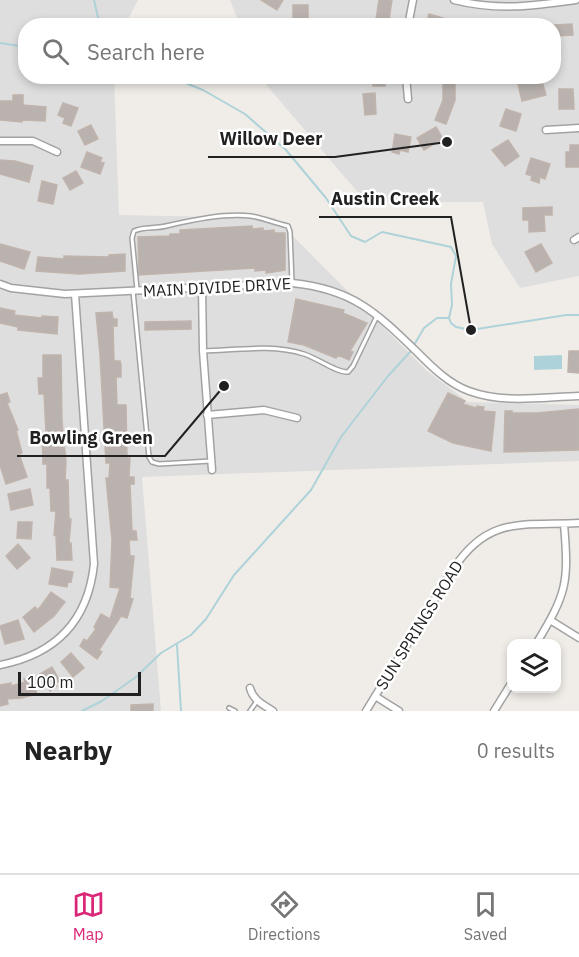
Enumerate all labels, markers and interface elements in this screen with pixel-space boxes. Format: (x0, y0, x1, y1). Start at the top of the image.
search box (18, 18, 561, 84)
icon: search (39, 35, 72, 68)
text: Search here (87, 37, 205, 66)
callout: Willow Deer (208, 121, 335, 157)
text: Willow Deer (220, 127, 322, 150)
callout: Austin Creek (319, 181, 451, 217)
text: Austin Creek (331, 187, 440, 210)
street label: MAIN DIVIDE DRIVE (142, 273, 292, 301)
callout: Bowling Green (17, 420, 165, 456)
text: Bowling Green (29, 426, 153, 449)
street label: SUN SPRINGS ROAD (371, 557, 467, 693)
map controls (507, 639, 561, 693)
button: layers (507, 639, 561, 693)
scale bar (18, 669, 141, 696)
text: 100 m (27, 672, 74, 692)
text: Nearby (24, 733, 112, 767)
text: 0 results (477, 737, 555, 764)
tab: Map (72, 888, 105, 944)
tab: Directions (248, 888, 321, 944)
tab: Saved (464, 888, 507, 944)

